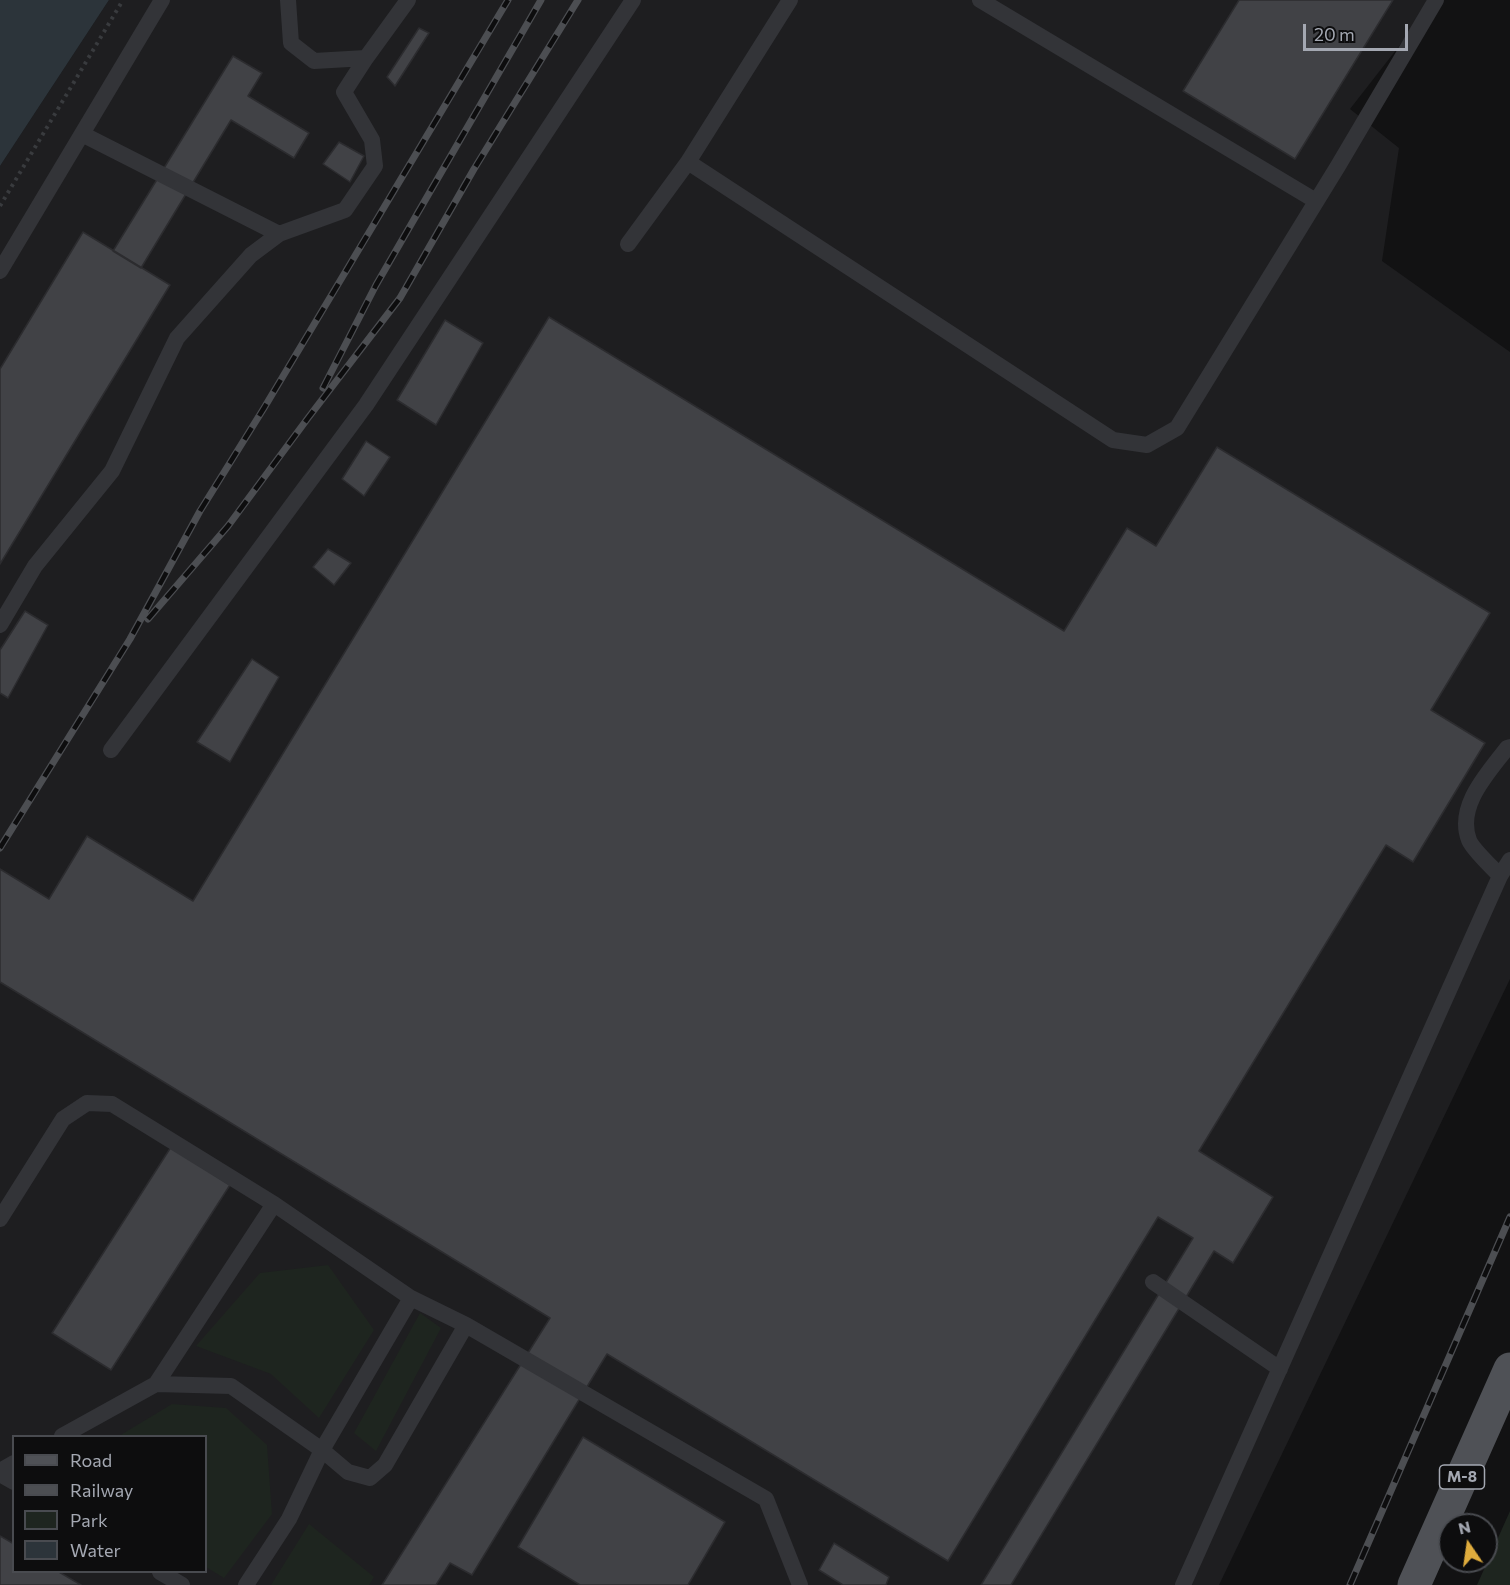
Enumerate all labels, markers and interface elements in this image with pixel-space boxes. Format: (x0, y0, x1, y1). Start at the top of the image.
scale bar (1306, 12, 1411, 50)
text: 20 m (1314, 23, 1355, 45)
legend (12, 1435, 207, 1573)
text: Road (70, 1449, 112, 1471)
road number: М-8 (1440, 1465, 1484, 1489)
text: Railway (70, 1479, 133, 1501)
text: Park (70, 1509, 108, 1531)
north arrow (1438, 1513, 1498, 1573)
text: N (1456, 1516, 1472, 1538)
text: Water (70, 1539, 121, 1561)

